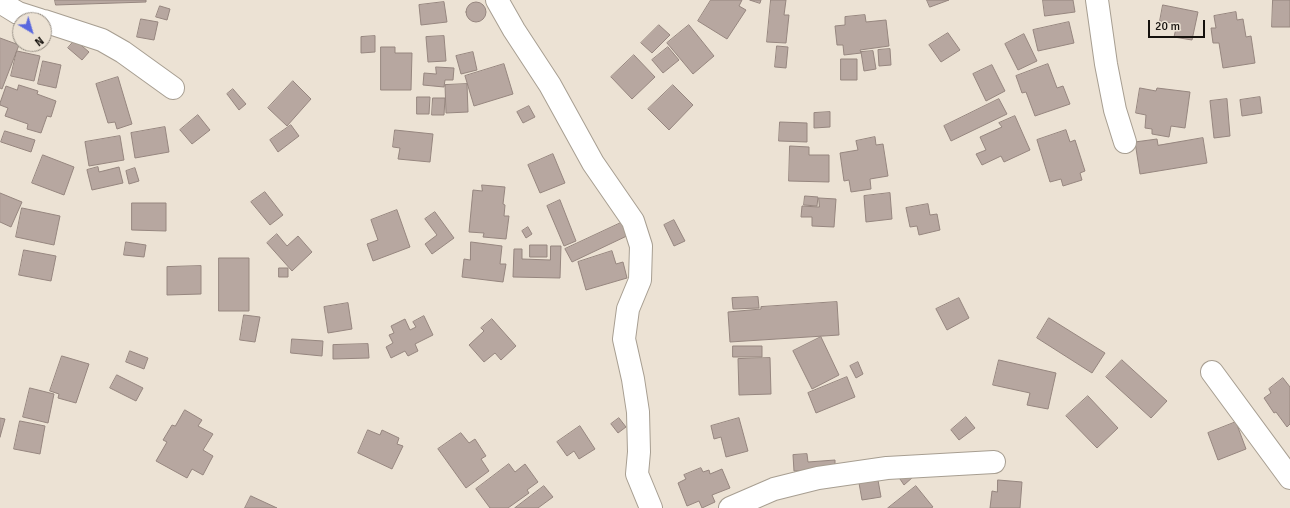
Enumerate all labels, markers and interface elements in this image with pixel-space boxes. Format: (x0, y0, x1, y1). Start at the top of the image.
north arrow (12, 12, 52, 52)
scale bar (1150, 12, 1207, 38)
text: 20 m (1155, 19, 1180, 34)
text: N (32, 34, 46, 49)

